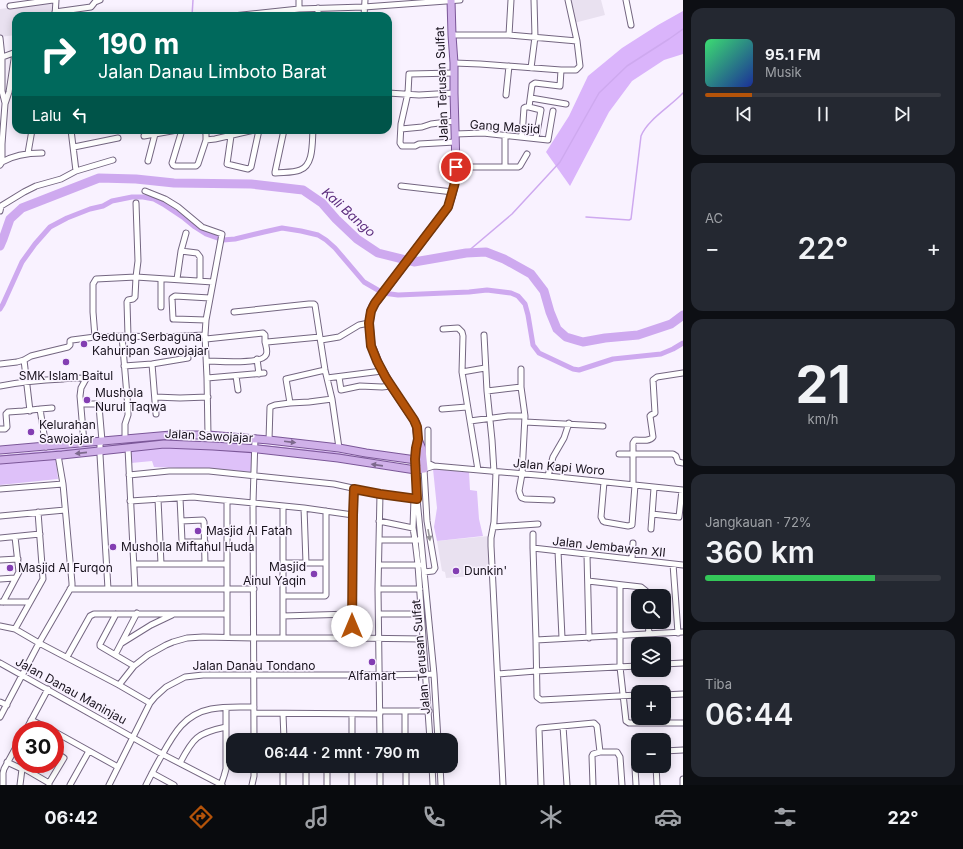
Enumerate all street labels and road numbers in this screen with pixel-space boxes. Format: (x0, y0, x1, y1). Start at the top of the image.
street label: Jalan Terusan Sulfat (432, 26, 451, 142)
street label: Gang Masjid (469, 117, 541, 136)
street label: Jalan Sawojajar (164, 426, 254, 445)
street label: Jalan Kapi Woro (513, 455, 606, 478)
street label: Jalan Jembawan XII (552, 533, 666, 560)
street label: Jalan Terusan Sulfat (408, 599, 433, 715)
street label: Jalan Danau Maninjau (13, 654, 129, 727)
street label: Jalan Danau Tondano (193, 658, 315, 673)

